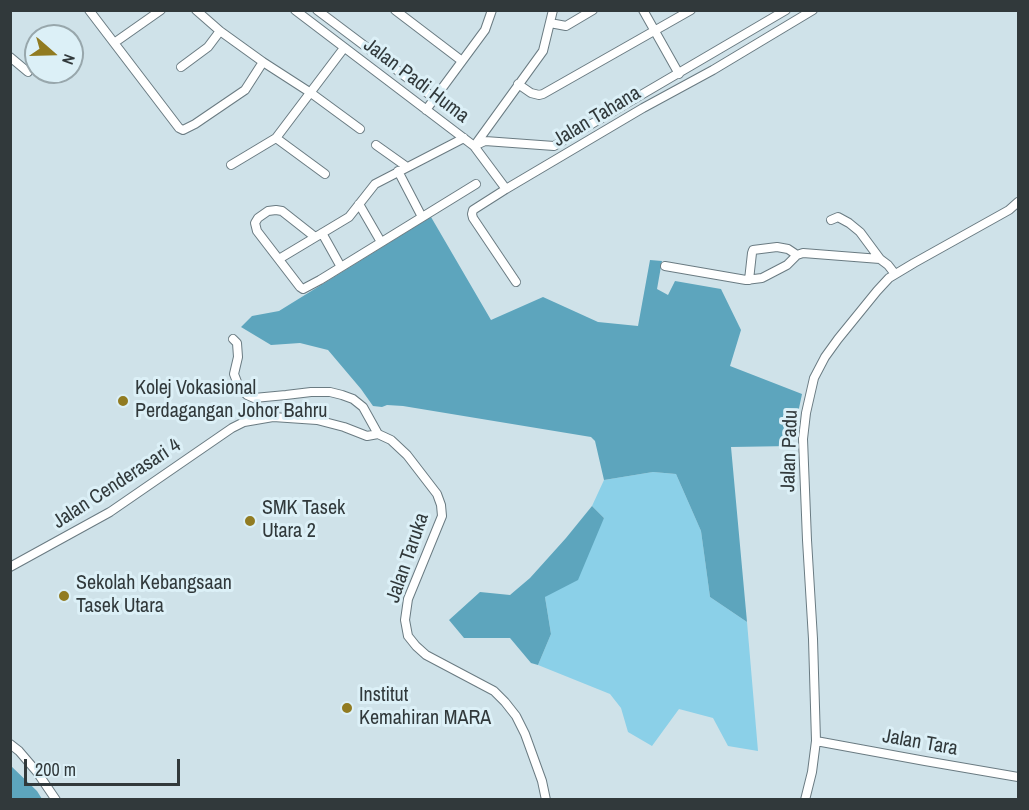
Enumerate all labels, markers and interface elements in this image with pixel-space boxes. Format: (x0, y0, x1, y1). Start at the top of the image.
north arrow (24, 24, 84, 84)
street label: Jalan Padi Huma (359, 34, 473, 128)
text: N (57, 51, 81, 68)
street label: Jalan Tahana (549, 82, 645, 152)
place label: Kolej Vokasional Perdagangan Johor Bahru (135, 377, 327, 424)
marker: Kolej Vokasional Perdagangan Johor Bahru (116, 394, 130, 408)
street label: Jalan Padu (777, 410, 803, 492)
street label: Jalan Cenderasari 4 (49, 434, 185, 534)
place label: SMK Tasek Utara 2 (262, 497, 345, 544)
street label: Jalan Taruka (381, 510, 435, 606)
marker: SMK Tasek Utara 2 (243, 514, 257, 528)
place label: Sekolah Kebangsaan Tasek Utara (76, 572, 232, 619)
marker: Sekolah Kebangsaan Tasek Utara (57, 589, 71, 603)
place label: Institut Kemahiran MARA (359, 684, 491, 731)
marker: Institut Kemahiran MARA (340, 701, 354, 715)
street label: Jalan Tara (881, 725, 959, 761)
scale bar (27, 747, 183, 785)
text: 200 m (35, 757, 76, 782)

